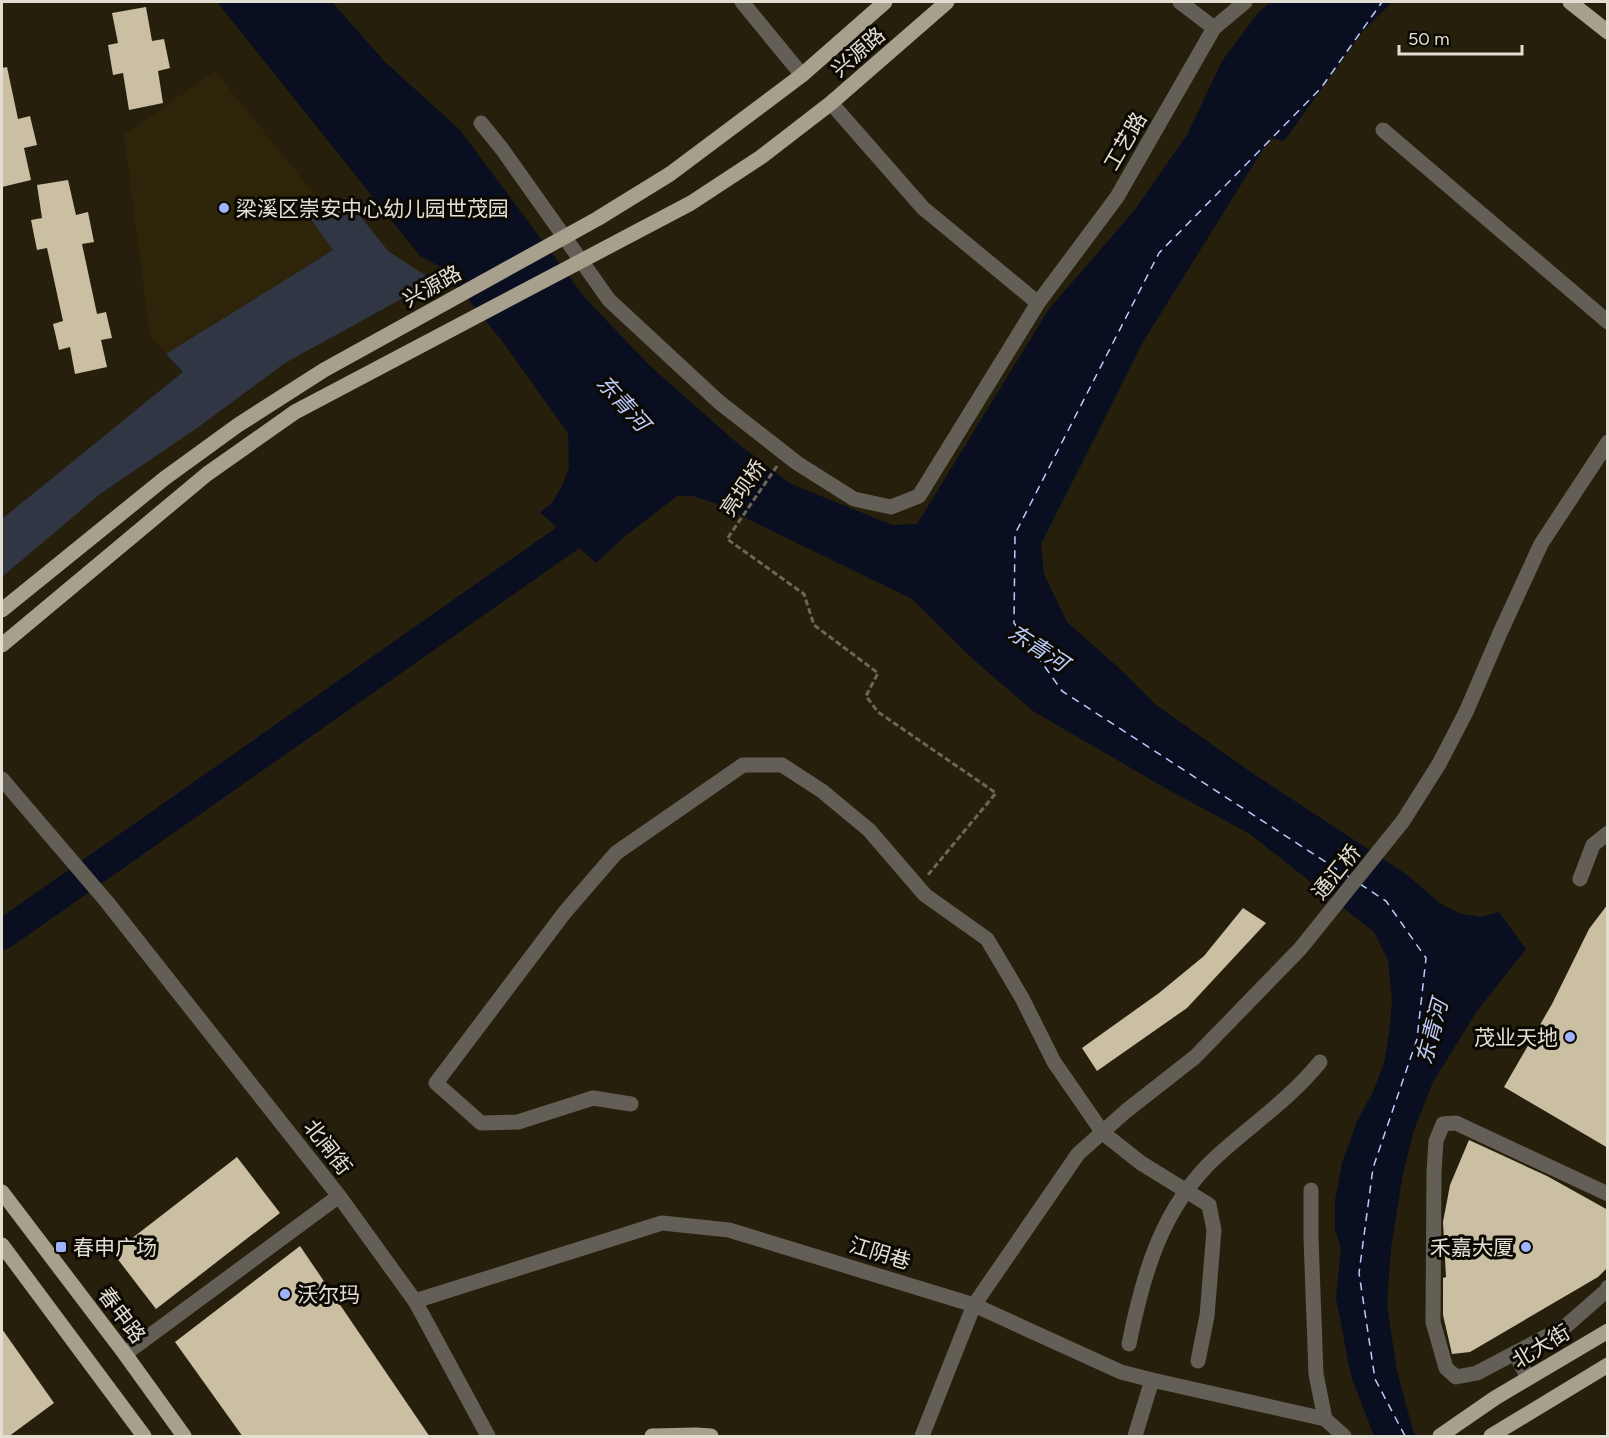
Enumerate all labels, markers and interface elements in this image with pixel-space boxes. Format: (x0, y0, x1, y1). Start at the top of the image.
scale bar (1399, 18, 1522, 56)
street label: 兴源路 (826, 22, 890, 82)
text: 50 m (1408, 28, 1450, 50)
street label: 工艺路 (1098, 107, 1152, 175)
place label: 梁溪区崇安中心幼儿园世茂园 (236, 196, 509, 221)
marker: 梁溪区崇安中心幼儿园世茂园 (217, 201, 231, 215)
street label: 兴源路 (398, 260, 466, 312)
water label: 东青河 (591, 369, 658, 440)
street label: 亮坝桥 (715, 455, 771, 521)
water label: 东青河 (1003, 619, 1076, 679)
street label: 通汇桥 (1306, 840, 1366, 904)
water label: 东青河 (1410, 993, 1455, 1067)
place label: 茂业天地 (1474, 1025, 1558, 1050)
marker: 茂业天地 (1563, 1030, 1577, 1044)
street label: 北闸街 (299, 1114, 357, 1180)
street label: 江阴巷 (846, 1232, 914, 1274)
place label: 春申广场 (73, 1235, 157, 1260)
place label: 禾嘉大厦 (1430, 1235, 1514, 1260)
marker: 春申广场 (54, 1240, 68, 1254)
marker: 禾嘉大厦 (1519, 1240, 1533, 1254)
street label: 春申路 (93, 1282, 151, 1348)
place label: 沃尔玛 (297, 1282, 360, 1307)
marker: 沃尔玛 (278, 1287, 292, 1301)
street label: 北大街 (1508, 1319, 1574, 1373)

